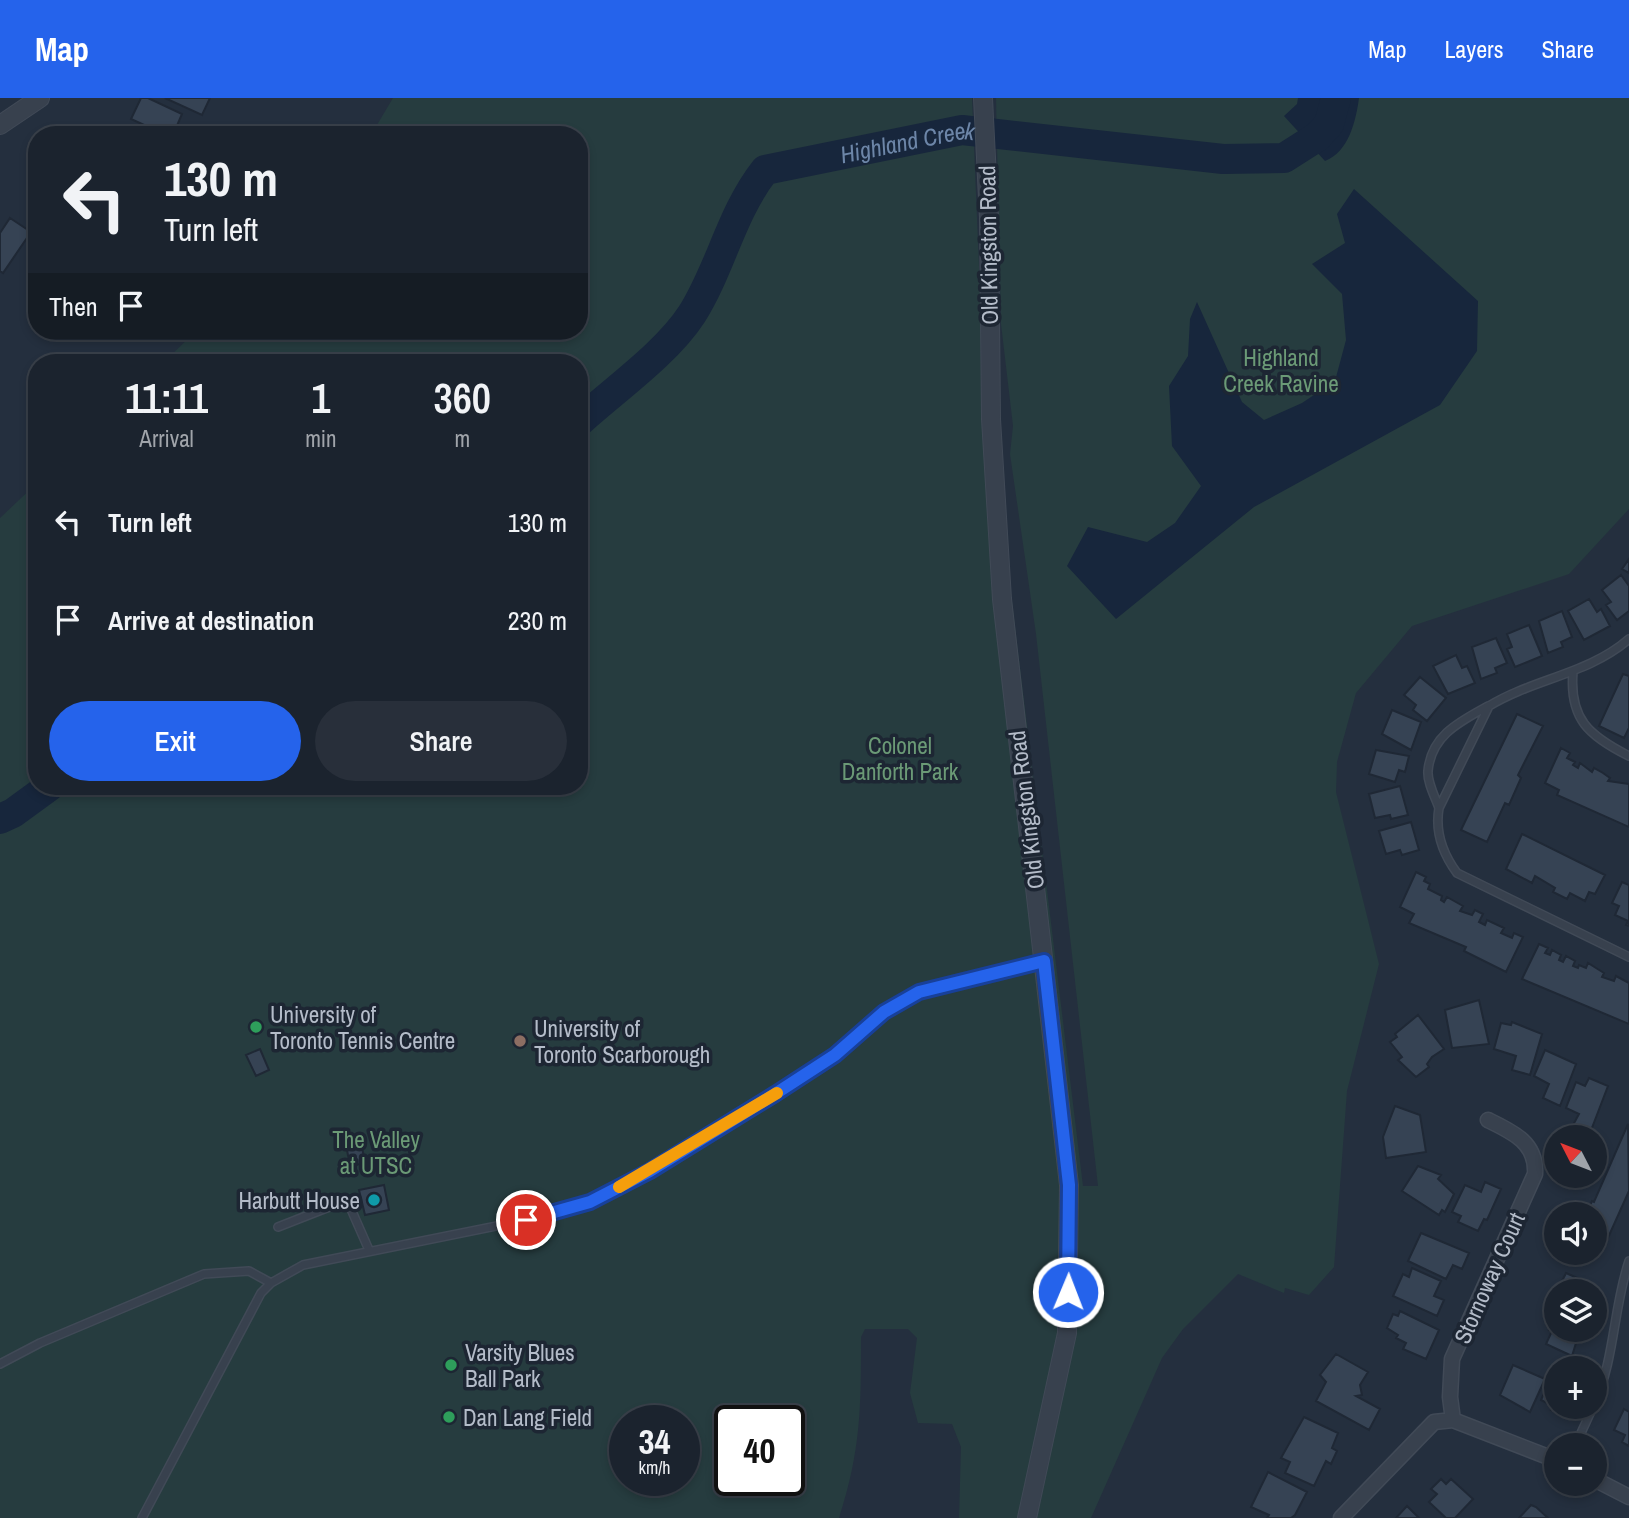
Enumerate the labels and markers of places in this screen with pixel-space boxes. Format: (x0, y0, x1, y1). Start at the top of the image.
place label: University of Toronto Tennis Centre (270, 999, 455, 1056)
place label: University of Toronto Scarborough (534, 1013, 710, 1070)
marker: University of Toronto Tennis Centre (248, 1019, 264, 1035)
marker: University of Toronto Scarborough (512, 1033, 528, 1049)
place label: Harbutt House (238, 1185, 360, 1216)
pin (496, 1190, 556, 1250)
marker: Harbutt House (366, 1192, 382, 1208)
place label: Varsity Blues Ball Park (465, 1337, 575, 1394)
marker: Varsity Blues Ball Park (443, 1357, 459, 1373)
place label: Dan Lang Field (463, 1402, 592, 1433)
marker: Dan Lang Field (441, 1409, 457, 1425)

